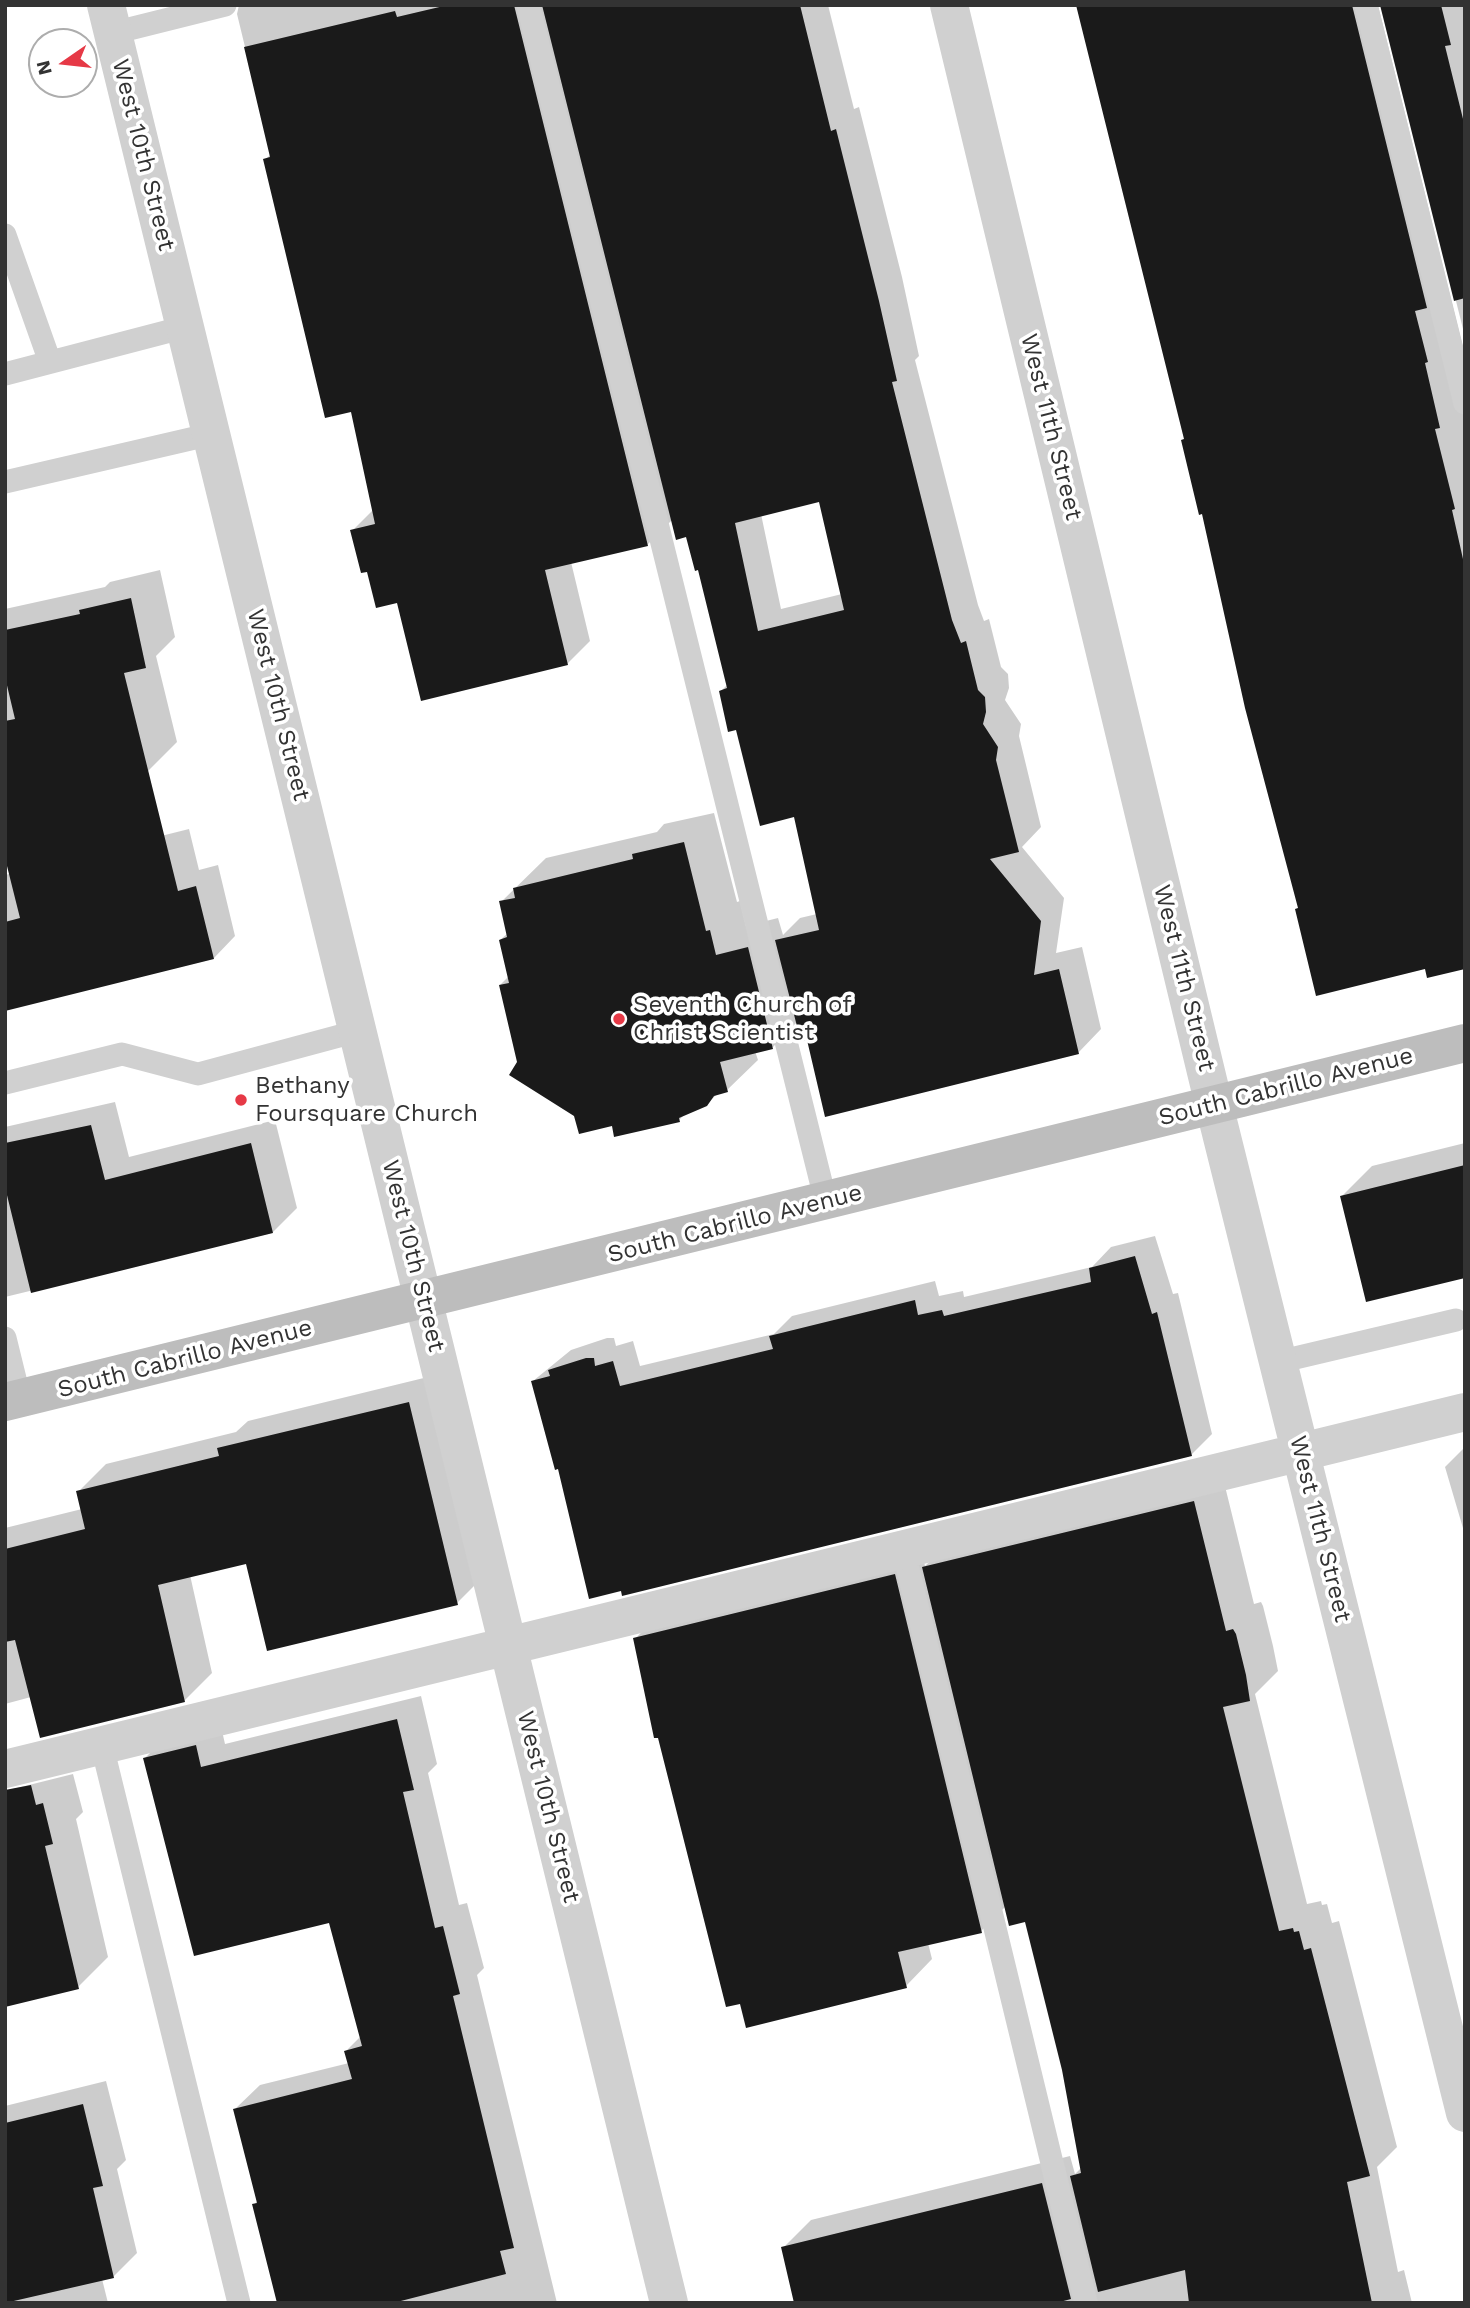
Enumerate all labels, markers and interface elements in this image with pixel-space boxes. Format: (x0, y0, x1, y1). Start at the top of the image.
north arrow (28, 28, 98, 98)
street label: West 10th Street (105, 56, 181, 254)
text: N (31, 58, 57, 77)
street label: West 11th Street (1014, 331, 1088, 523)
street label: West 10th Street (240, 606, 316, 804)
street label: West 11th Street (1147, 882, 1221, 1074)
place label: Seventh Church of Christ Scientist (633, 991, 852, 1047)
marker: Seventh Church of Christ Scientist (611, 1011, 627, 1027)
street label: South Cabrillo Avenue (1156, 1041, 1416, 1133)
place label: Bethany Foursquare Church (255, 1072, 478, 1128)
marker: Bethany Foursquare Church (233, 1092, 249, 1108)
street label: West 10th Street (375, 1157, 451, 1355)
street label: South Cabrillo Avenue (605, 1178, 865, 1270)
street label: South Cabrillo Avenue (55, 1313, 315, 1405)
street label: West 11th Street (1283, 1433, 1357, 1625)
street label: West 10th Street (510, 1708, 586, 1906)

